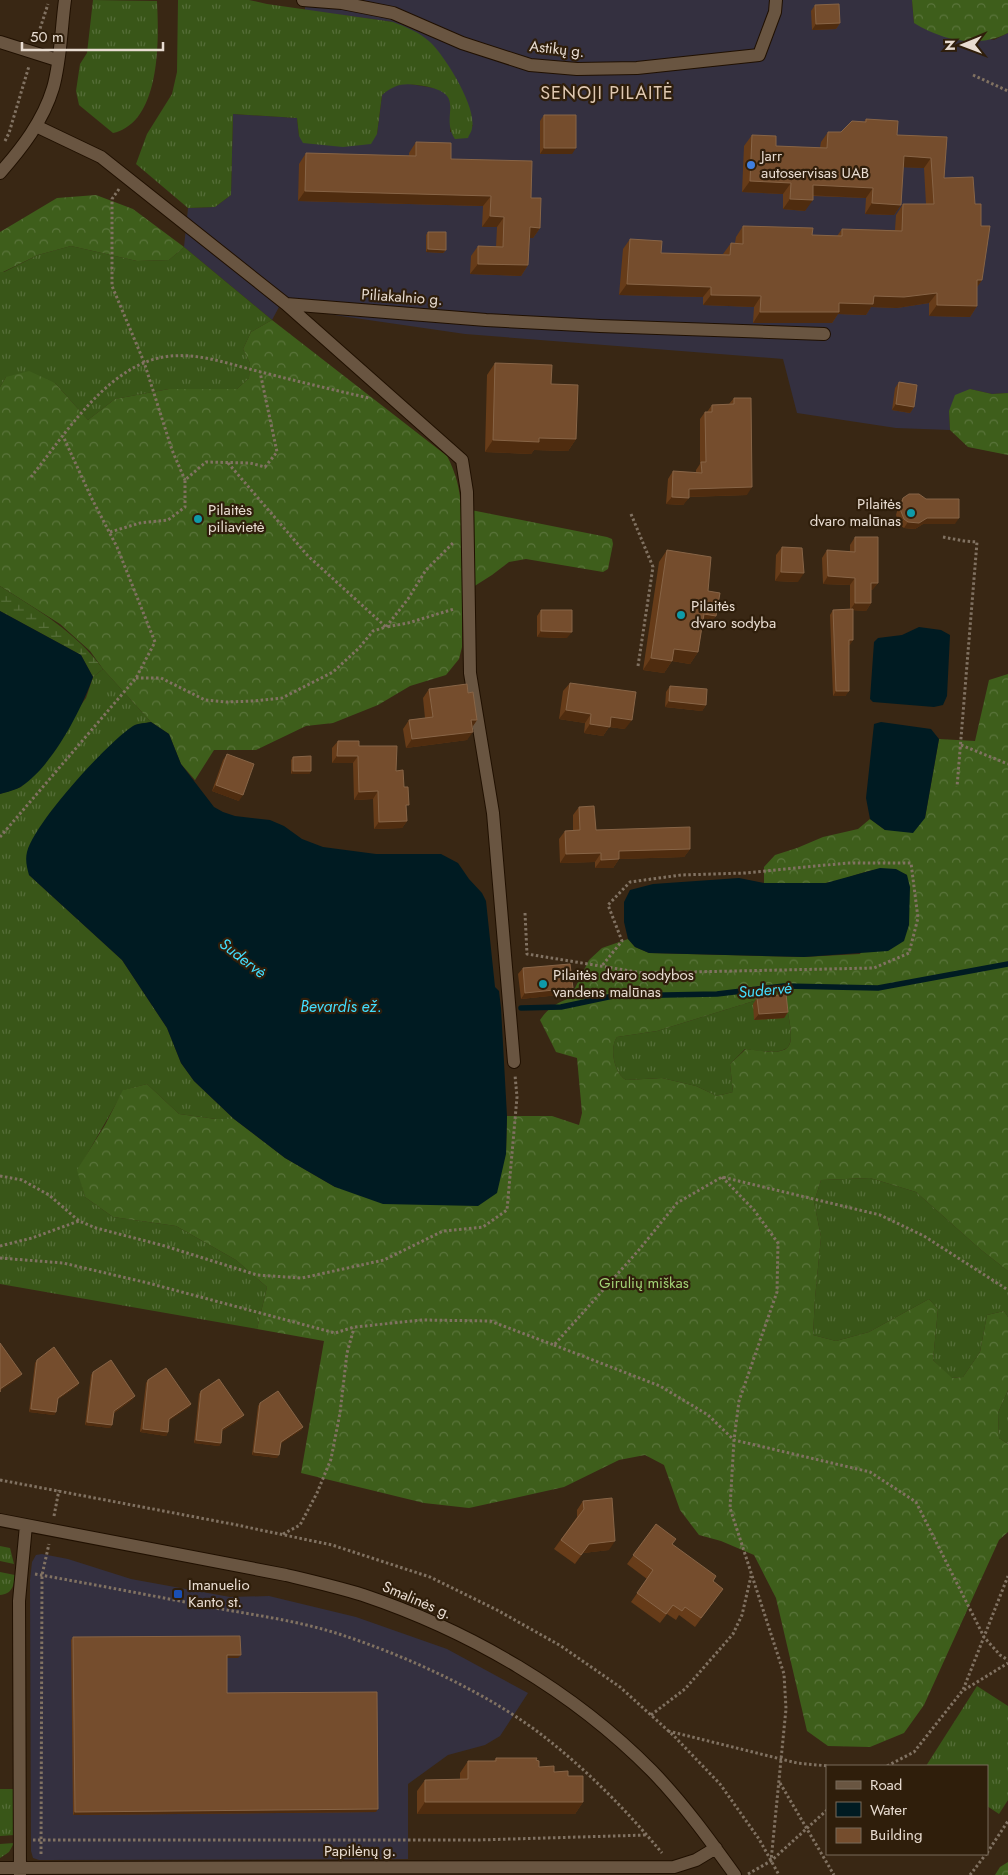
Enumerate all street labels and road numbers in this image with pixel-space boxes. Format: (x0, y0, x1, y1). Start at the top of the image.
street label: Astikų g. (528, 35, 586, 63)
street label: Piliakalnio g. (361, 283, 443, 311)
street label: Smalinės g. (379, 1575, 455, 1625)
street label: Papilėnų g. (324, 1840, 396, 1862)

